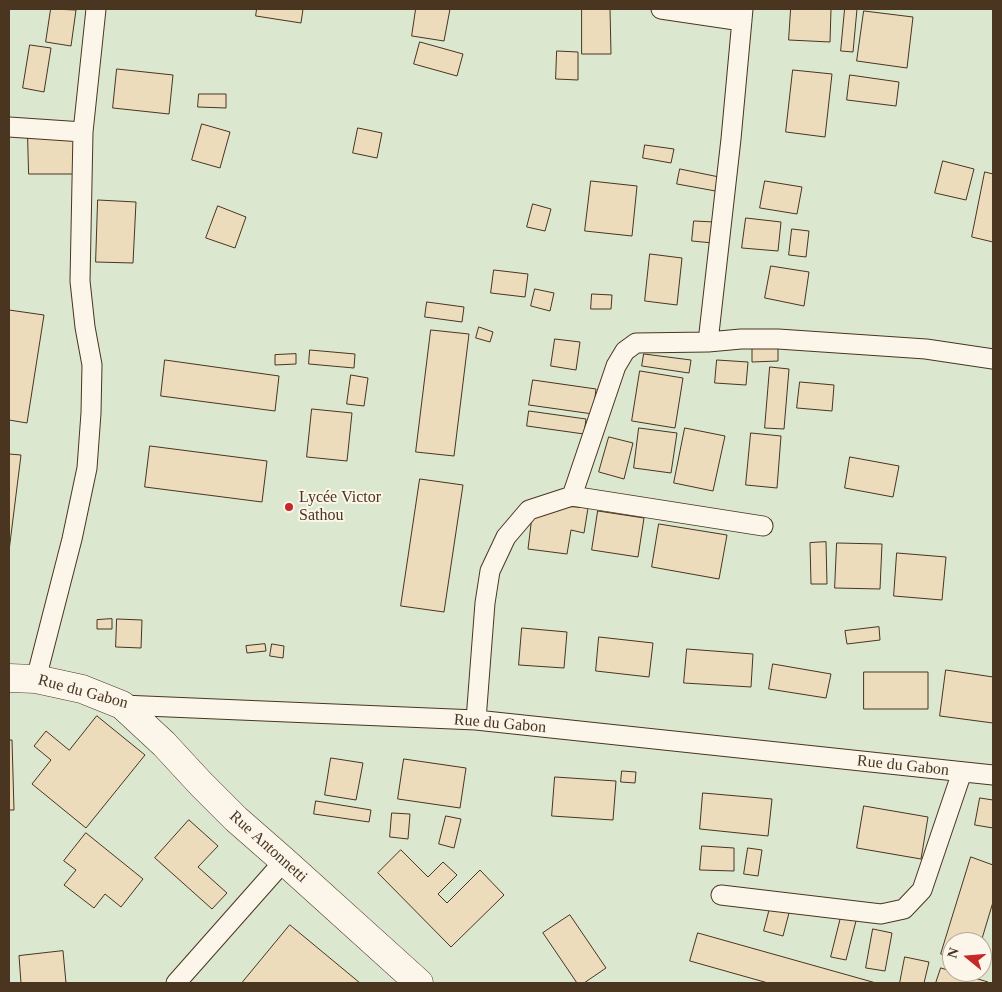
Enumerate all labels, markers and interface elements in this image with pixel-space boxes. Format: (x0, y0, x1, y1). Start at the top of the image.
place label: Lycée Victor Sathou (299, 488, 381, 526)
marker: Lycée Victor Sathou (283, 501, 295, 513)
street label: Rue du Gabon (36, 671, 130, 713)
street label: Rue du Gabon (453, 710, 547, 738)
street label: Rue du Gabon (856, 752, 950, 780)
street label: Rue Antonnetti (225, 807, 311, 887)
north arrow (942, 932, 992, 982)
text: N (944, 946, 962, 960)

